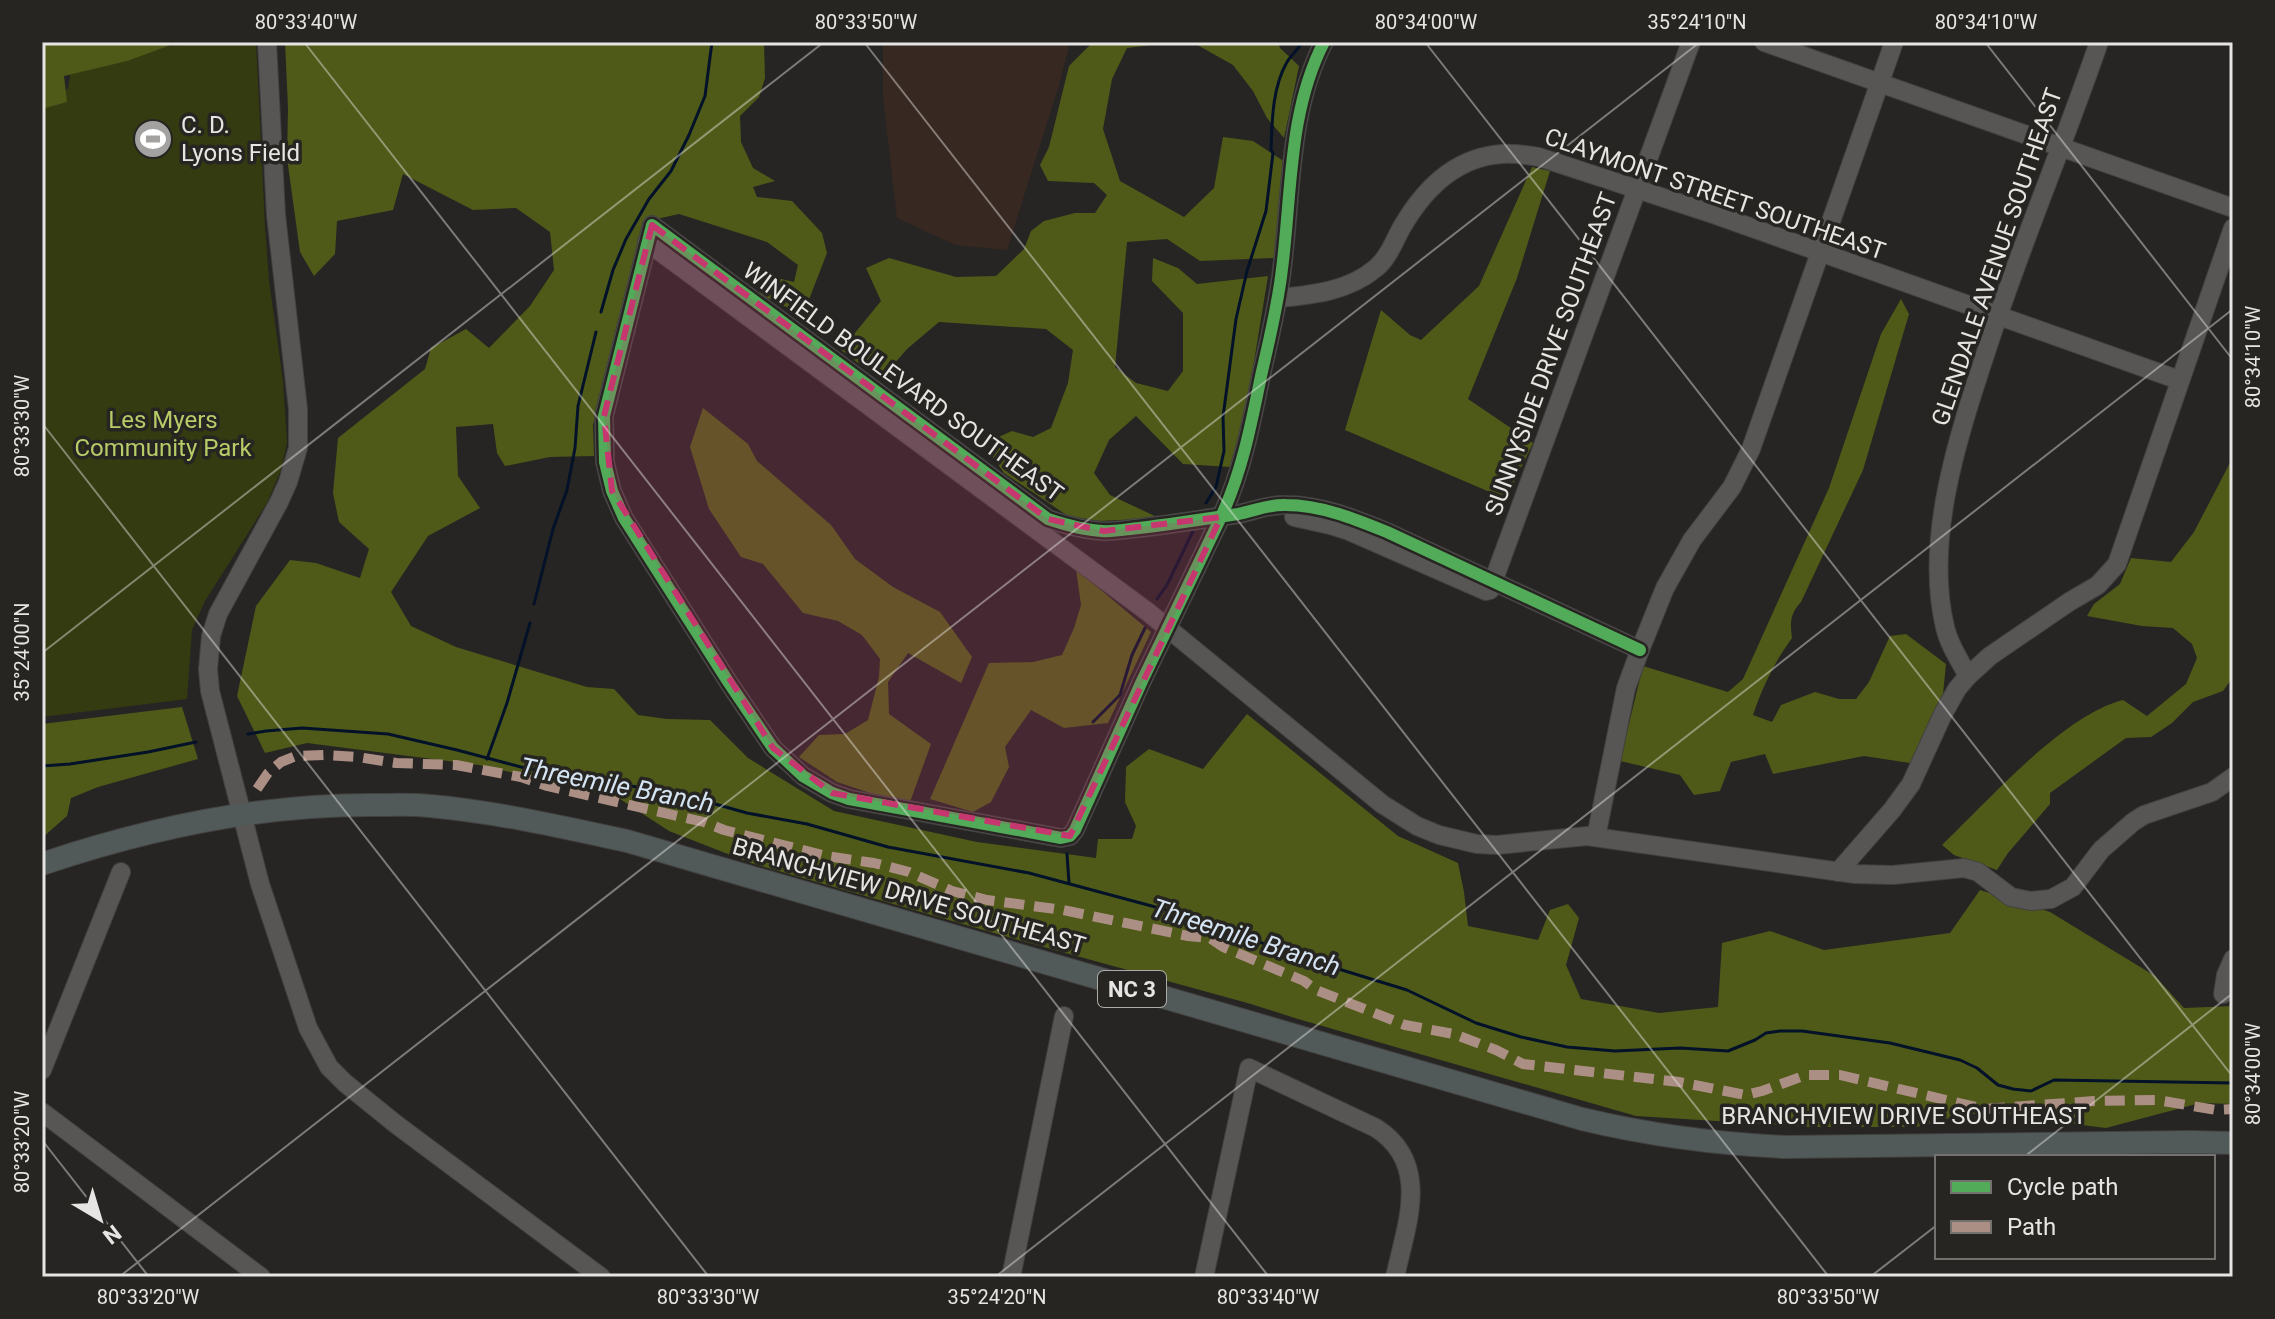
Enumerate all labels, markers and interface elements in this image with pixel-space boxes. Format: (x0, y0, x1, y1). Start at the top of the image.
text: 80°33'40"W (255, 10, 358, 34)
text: 80°33'50"W (815, 10, 918, 34)
text: 80°34'00"W (1375, 10, 1478, 34)
text: 35°24'10"N (1647, 10, 1747, 34)
text: 80°34'10"W (1935, 10, 2038, 34)
street label: GLENDALE AVENUE SOUTHEAST (1926, 85, 2068, 429)
place label: C. D. Lyons Field (181, 111, 300, 167)
sports icon: C. D. Lyons Field (132, 118, 174, 160)
street label: CLAYMONT STREET SOUTHEAST (1541, 122, 1889, 266)
street label: SUNNYSIDE DRIVE SOUTHEAST (1479, 189, 1623, 519)
street label: WINFIELD BOULEVARD SOUTHEAST (738, 256, 1068, 508)
text: 80°34'10"W (2241, 305, 2265, 408)
text: 80°33'30"W (10, 374, 34, 477)
park label: Les Myers Community Park (74, 406, 252, 462)
text: 35°24'00"N (10, 602, 34, 702)
water label: Threemile Branch (518, 752, 716, 818)
street label: BRANCHVIEW DRIVE SOUTHEAST (729, 832, 1089, 960)
water label: Threemile Branch (1148, 892, 1344, 982)
road number: NC 3 (1098, 971, 1166, 1007)
text: 80°34'00"W (2241, 1022, 2265, 1125)
text: 80°33'20"W (10, 1090, 34, 1193)
street label: BRANCHVIEW DRIVE SOUTHEAST (1721, 1102, 2087, 1130)
legend (1935, 1155, 2215, 1259)
text: Cycle path (2007, 1173, 2119, 1201)
north arrow (60, 1179, 140, 1259)
text: Path (2007, 1213, 2056, 1241)
text: N (98, 1220, 126, 1249)
text: 80°33'20"W (97, 1285, 200, 1309)
text: 80°33'30"W (657, 1285, 760, 1309)
text: 35°24'20"N (947, 1285, 1047, 1309)
text: 80°33'40"W (1217, 1285, 1320, 1309)
text: 80°33'50"W (1777, 1285, 1880, 1309)

